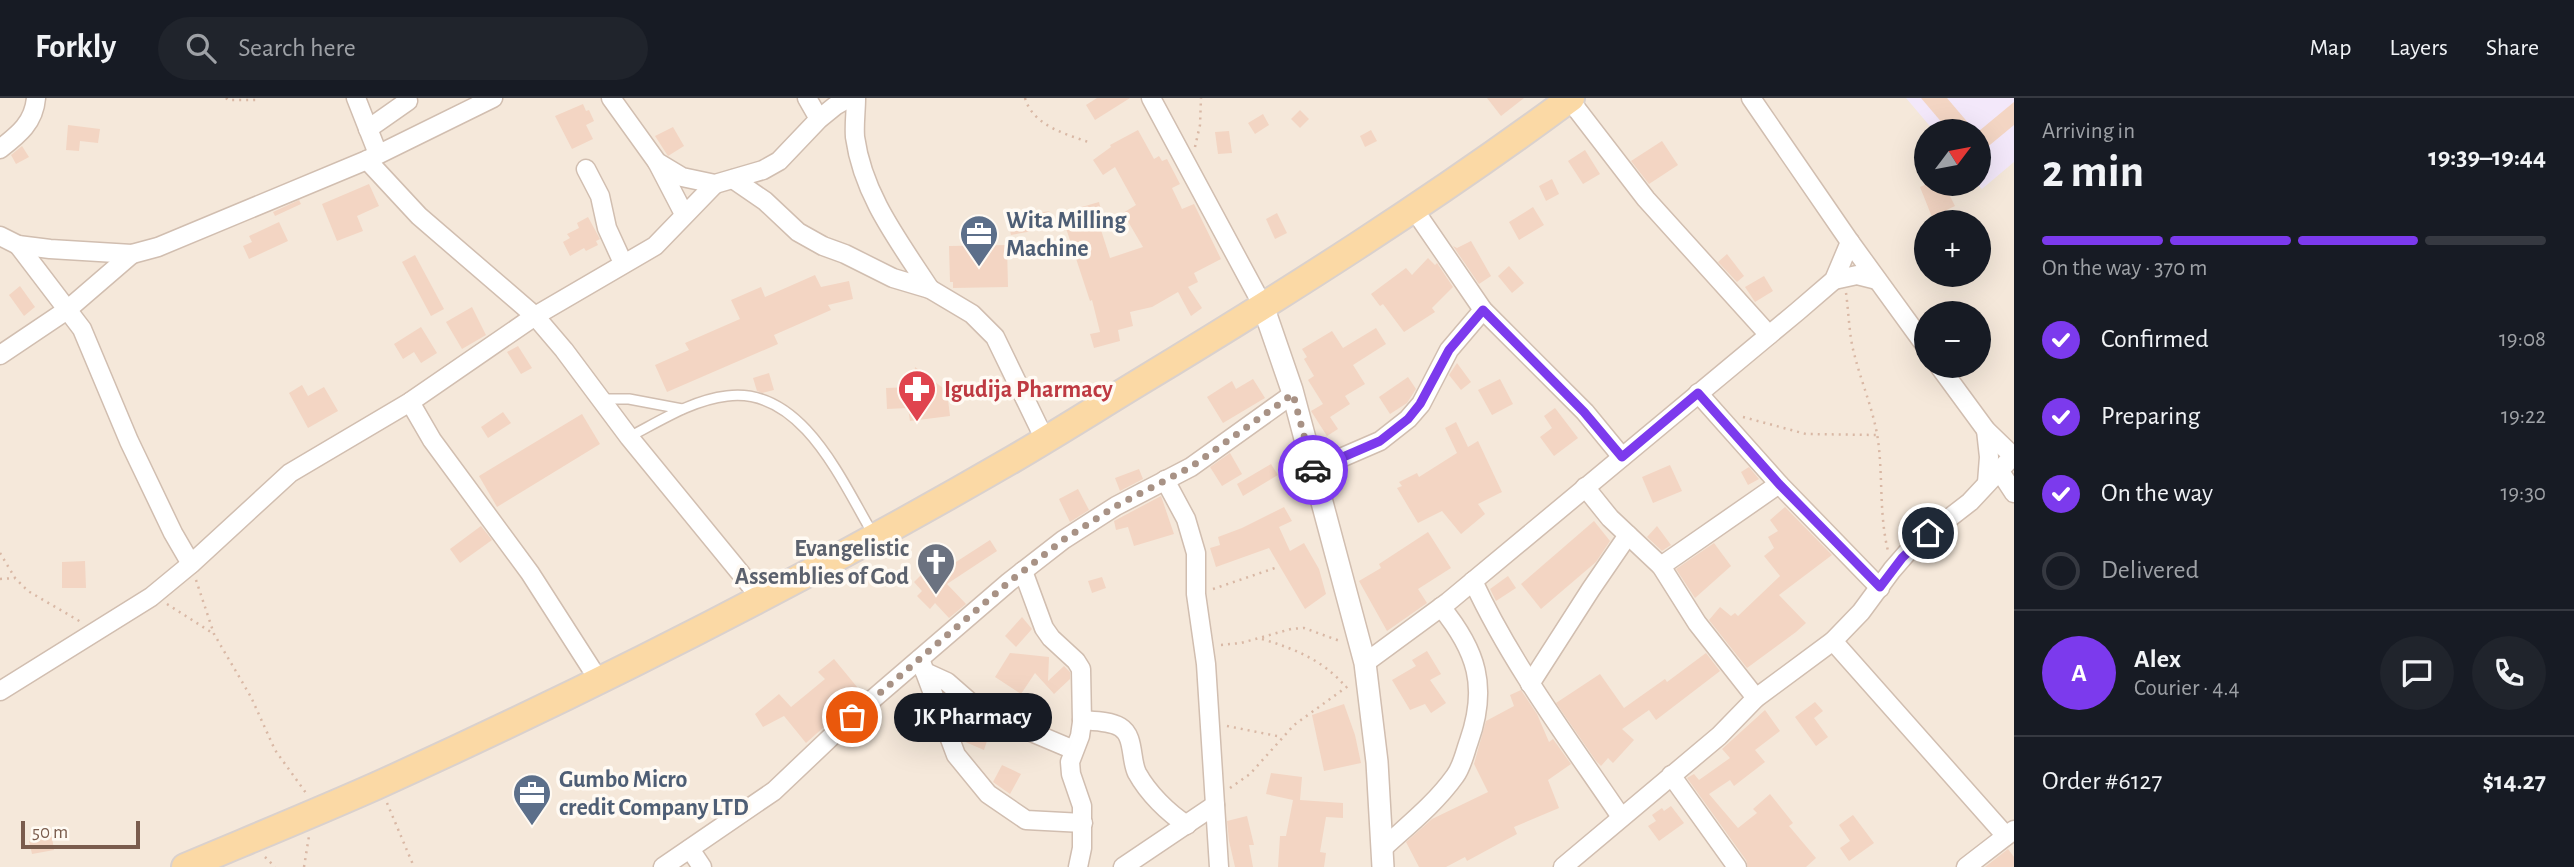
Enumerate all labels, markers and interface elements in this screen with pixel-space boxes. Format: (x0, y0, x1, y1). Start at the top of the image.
search box (158, 17, 648, 80)
icon: search (182, 29, 220, 67)
text: Forkly (35, 31, 116, 64)
text: Search here (238, 35, 356, 61)
text: Map (2309, 36, 2351, 60)
text: Layers (2389, 36, 2448, 60)
text: Share (2486, 36, 2539, 60)
north arrow (1914, 119, 1992, 196)
map controls (1914, 119, 1991, 378)
text: Arriving in (2042, 120, 2135, 143)
text: 19:39–19:44 (2428, 144, 2546, 170)
text: 2 min (2042, 149, 2144, 195)
place label: Wita Milling Machine (1006, 209, 1127, 261)
button: + (1914, 210, 1991, 287)
office icon: Wita Milling Machine (958, 213, 1000, 268)
text: On the way · 370 m (2042, 257, 2208, 280)
button: − (1914, 301, 1991, 378)
icon: check (2042, 321, 2080, 359)
text: Confirmed (2101, 326, 2209, 352)
text: 19:08 (2499, 328, 2546, 351)
pharmacy icon: Igudija Pharmacy (896, 368, 938, 423)
place label: Igudija Pharmacy (944, 378, 1113, 402)
icon: check (2042, 398, 2080, 436)
text: Preparing (2101, 403, 2200, 429)
text: 19:22 (2501, 405, 2546, 428)
courier (1278, 435, 1348, 505)
icon: car (1294, 451, 1332, 489)
icon: check (2042, 475, 2080, 513)
text: On the way (2101, 480, 2213, 506)
text: 19:30 (2500, 482, 2546, 505)
pin (1898, 503, 1958, 563)
icon: home (1909, 514, 1947, 552)
place label: Evangelistic Assemblies of God (735, 537, 909, 589)
church icon: Evangelistic Assemblies of God (915, 541, 957, 596)
text: Delivered (2101, 557, 2199, 583)
button: chat (2380, 636, 2454, 710)
button: phone (2472, 636, 2546, 710)
text: Alex (2134, 646, 2181, 672)
text: A (2071, 660, 2087, 686)
text: Courier · 4.4 (2134, 677, 2240, 700)
pin (822, 687, 882, 747)
callout: JK Pharmacy (894, 692, 1052, 742)
icon: bag (833, 698, 871, 736)
text: JK Pharmacy (914, 706, 1032, 729)
place label: Gumbo Micro credit Company LTD (559, 768, 749, 820)
text: Order #6127 (2042, 768, 2162, 794)
text: $14.27 (2482, 768, 2546, 794)
office icon: Gumbo Micro credit Company LTD (511, 772, 553, 827)
scale bar (21, 818, 140, 850)
text: 50 m (32, 823, 68, 842)

